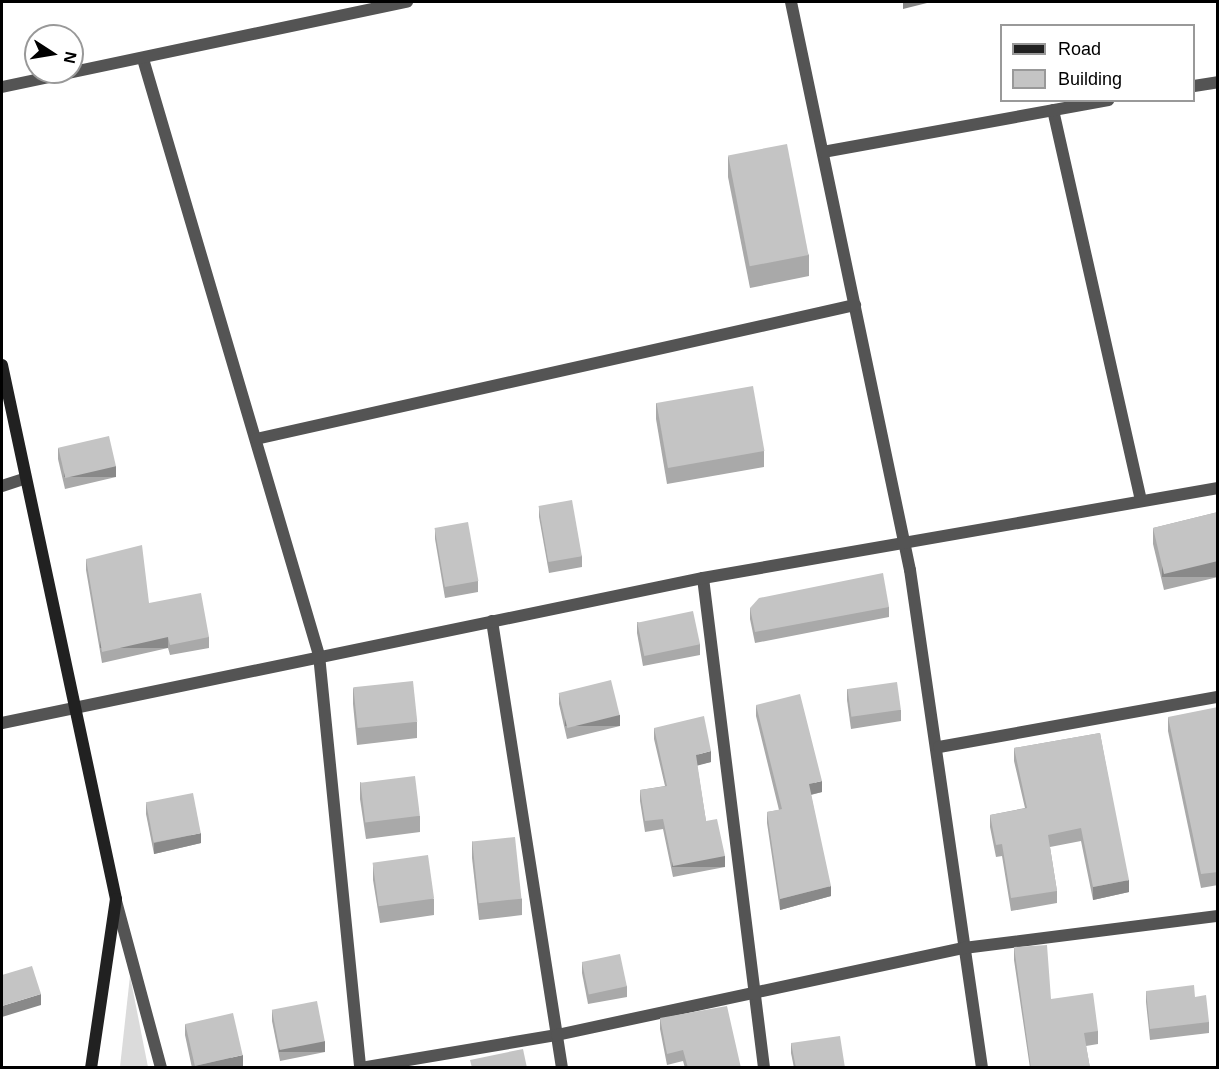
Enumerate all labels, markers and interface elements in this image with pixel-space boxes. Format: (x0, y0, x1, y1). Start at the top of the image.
north arrow (24, 24, 84, 84)
legend (1000, 24, 1195, 102)
text: Road (1058, 39, 1101, 59)
text: N (61, 50, 80, 65)
text: Building (1058, 69, 1122, 89)

